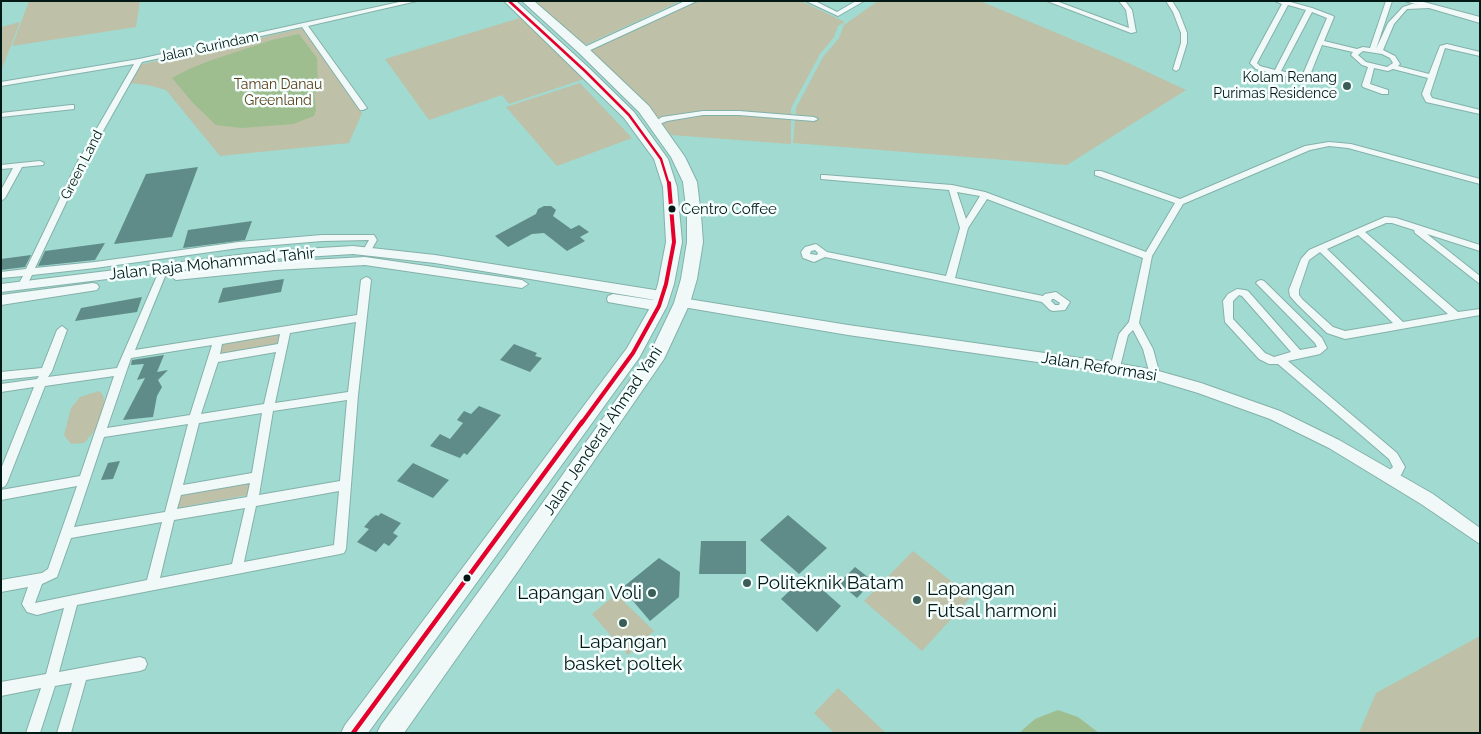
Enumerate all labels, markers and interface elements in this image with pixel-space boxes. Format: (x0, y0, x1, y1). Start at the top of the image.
street label: Jalan Gurindam (158, 28, 260, 66)
place label: Kolam Renang Purimas Residence (1213, 70, 1337, 102)
park label: Taman Danau Greenland (234, 77, 322, 110)
marker: Kolam Renang Purimas Residence (1341, 80, 1353, 92)
street label: Green Land (57, 128, 107, 202)
place label: Centro Coffee (681, 200, 777, 218)
marker: Centro Coffee (667, 204, 677, 214)
street label: Jalan Raja Mohammad Tahir (108, 244, 316, 284)
street label: Jalan Jenderal Ahmad Yani (539, 343, 667, 519)
street label: Jalan Reformasi (1040, 348, 1158, 386)
place label: Politeknik Batam (757, 572, 904, 594)
unlabelled marker (462, 573, 472, 583)
marker: Politeknik Batam (741, 577, 753, 589)
place label: Lapangan Futsal harmoni (927, 578, 1057, 622)
place label: Lapangan Voli (517, 582, 642, 604)
marker: Lapangan Voli (646, 587, 658, 599)
marker: Lapangan Futsal harmoni (911, 594, 923, 606)
marker: Lapangan basket poltek (617, 617, 629, 629)
place label: Lapangan basket poltek (564, 631, 682, 675)

